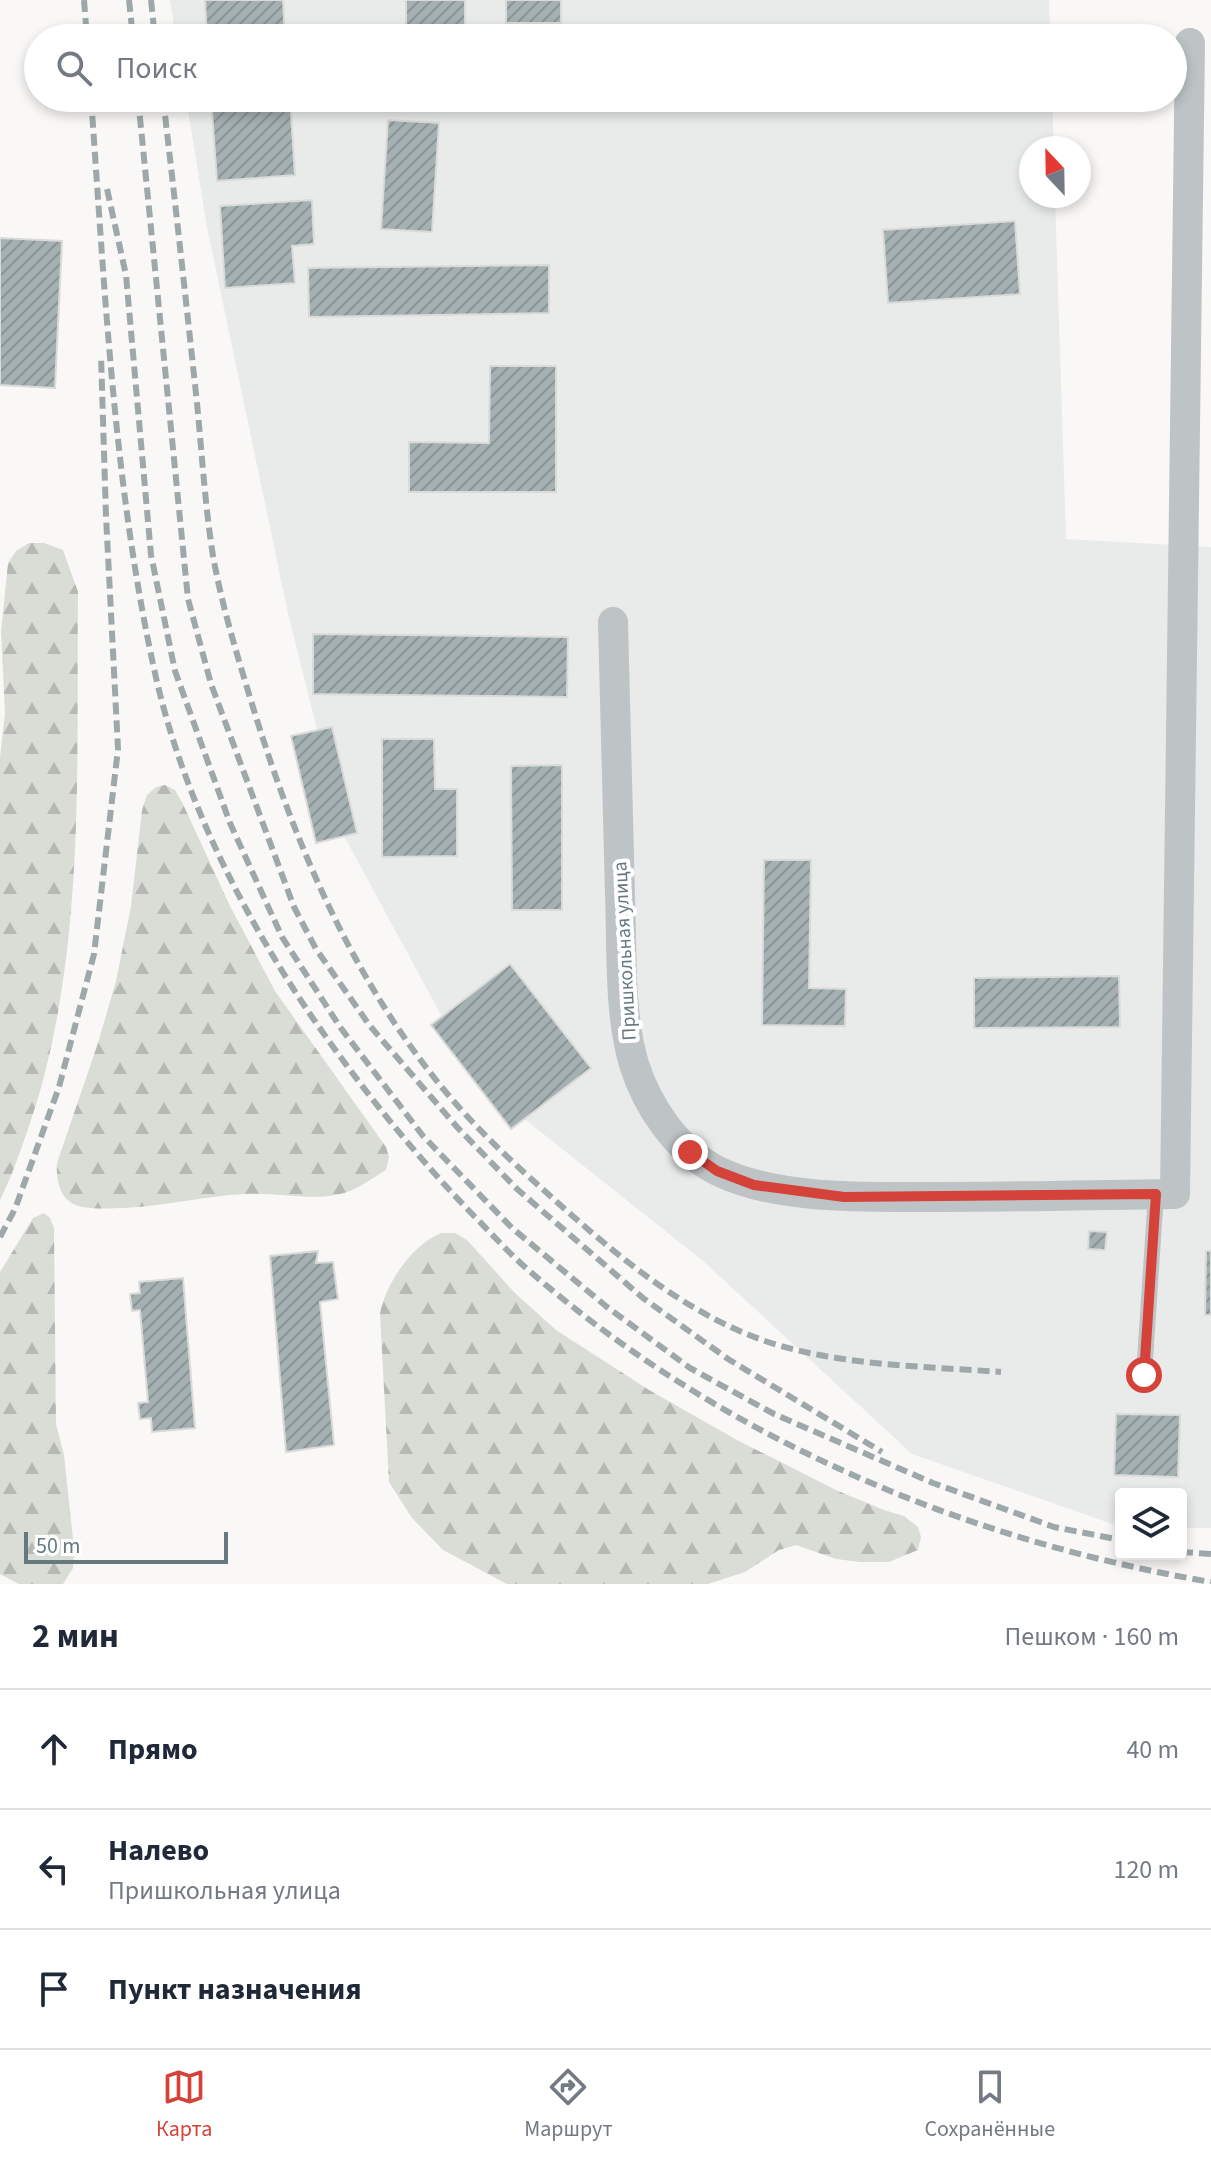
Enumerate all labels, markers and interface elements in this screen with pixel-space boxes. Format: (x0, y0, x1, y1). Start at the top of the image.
search box (24, 24, 1187, 112)
icon: search (52, 46, 96, 90)
text: Поиск (116, 47, 197, 90)
north arrow (1019, 136, 1091, 208)
street label: Пришкольная улица (606, 861, 644, 1041)
route end (672, 1134, 708, 1170)
route start (1126, 1357, 1162, 1393)
map controls (1115, 1488, 1187, 1560)
button: layers (1115, 1488, 1187, 1560)
scale bar (24, 1528, 228, 1564)
text: 50 m (36, 1530, 81, 1562)
text: 2 мин (32, 1612, 119, 1661)
text: Пешком · 160 m (1004, 1618, 1179, 1655)
icon: ahead (32, 1727, 76, 1771)
text: Прямо (108, 1728, 198, 1771)
text: 40 m (1126, 1731, 1179, 1768)
text: Налево (108, 1829, 209, 1872)
icon: left (32, 1847, 76, 1891)
text: 120 m (1113, 1851, 1179, 1888)
text: Пришкольная улица (108, 1872, 341, 1909)
icon: arrive (32, 1967, 76, 2011)
text: Пункт назначения (108, 1968, 362, 2011)
tab: Карта (156, 2065, 212, 2145)
tab: Маршрут (524, 2065, 613, 2145)
tab: Сохранённые (924, 2065, 1055, 2145)

